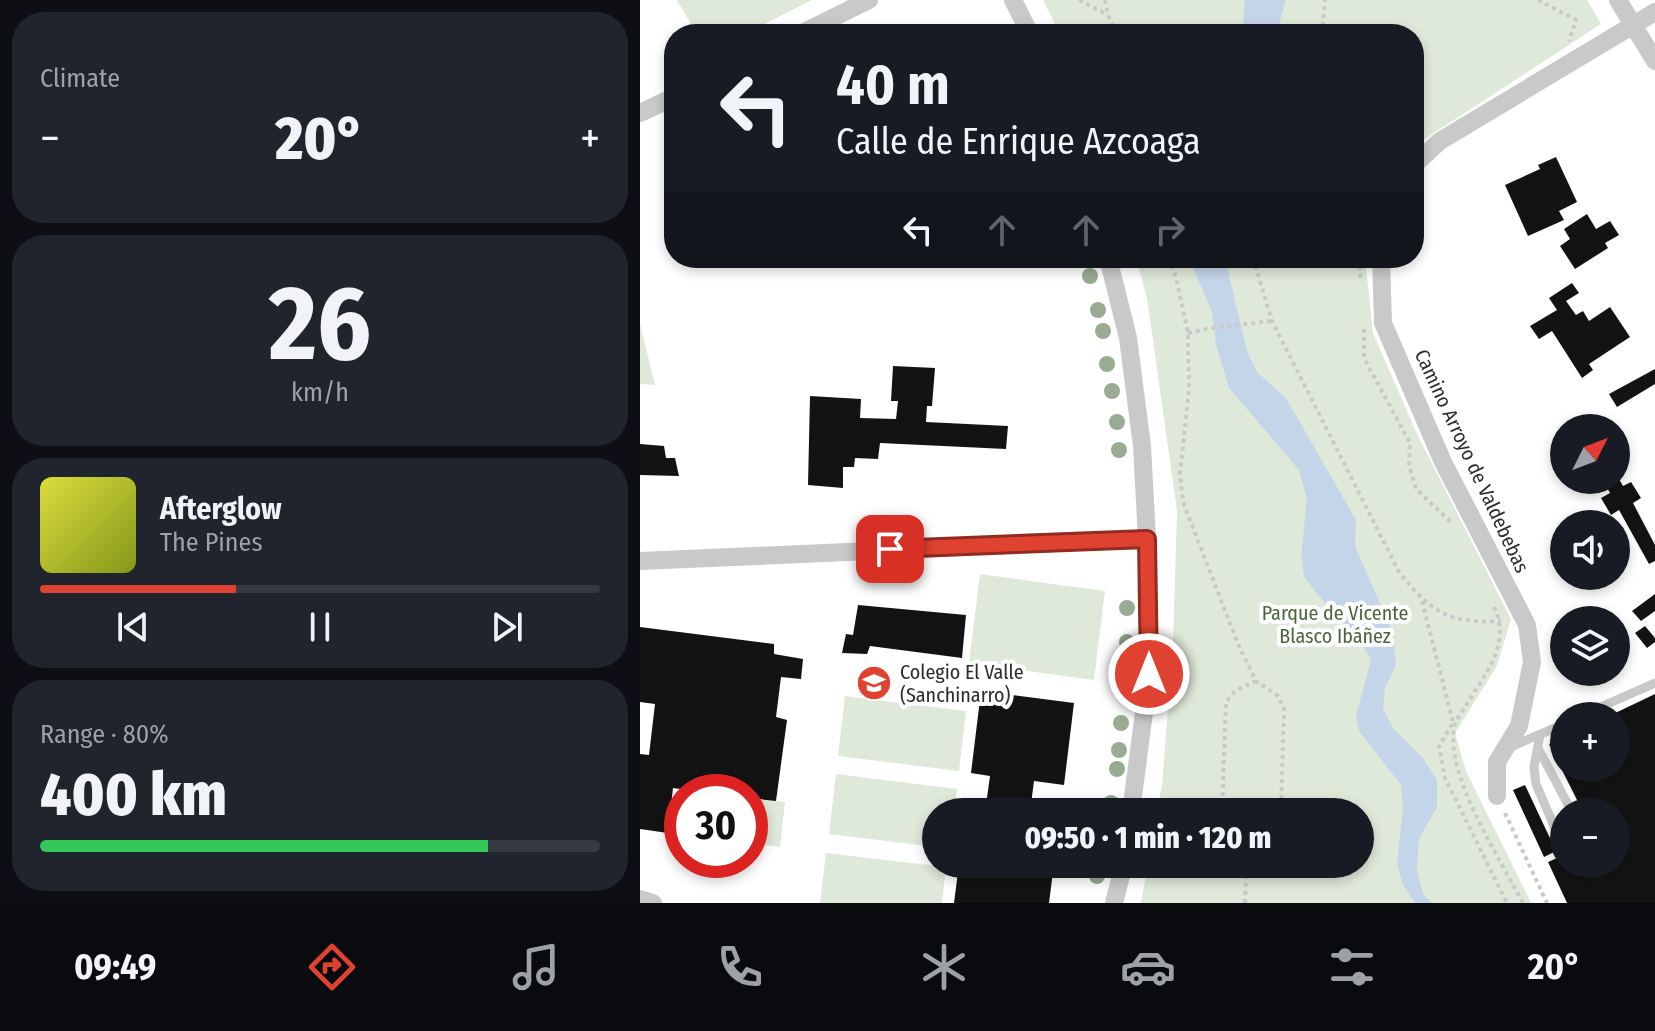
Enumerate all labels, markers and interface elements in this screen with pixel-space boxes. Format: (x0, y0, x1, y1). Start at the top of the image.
text: 40 m (836, 52, 950, 119)
icon: left (704, 56, 808, 160)
text: Climate (40, 63, 120, 94)
text: 20° (275, 103, 365, 175)
text: − (40, 112, 60, 165)
text: + (580, 112, 600, 165)
text: Calle de Enrique Azcoaga (836, 120, 1201, 164)
icon: left (896, 208, 940, 252)
icon: ahead (980, 208, 1024, 252)
icon: ahead (1064, 208, 1108, 252)
icon: right (1148, 208, 1192, 252)
text: 26 (269, 262, 371, 387)
street label: Camino Arroyo de Valdebebas (1410, 346, 1534, 576)
text: km/h (291, 377, 349, 408)
north arrow (1550, 414, 1630, 494)
map controls (1550, 414, 1630, 878)
text: Afterglow (160, 491, 282, 527)
button: sound (1550, 510, 1630, 590)
pin (856, 515, 924, 583)
text: The Pines (160, 527, 263, 558)
icon: arrive (868, 527, 912, 571)
park label: Parque de Vicente Blasco Ibáñez (1262, 601, 1408, 648)
icon: previous (111, 605, 155, 649)
icon: pause (298, 605, 342, 649)
icon: next (485, 605, 529, 649)
button: layers (1550, 606, 1630, 686)
position arrow (1107, 632, 1191, 716)
place label: Colegio El Valle (Sanchinarro) (900, 660, 1024, 707)
school or university icon: Colegio El Valle (Sanchinarro) (855, 664, 893, 702)
button: + (1550, 702, 1630, 782)
text: Range · 80% (40, 719, 169, 750)
text: 400 km (40, 759, 227, 831)
speed limit sign: 30 (664, 774, 768, 878)
button: − (1550, 798, 1630, 878)
text: 09:50 · 1 min · 120 m (1025, 820, 1271, 856)
icon: directions (304, 939, 360, 995)
icon: music (508, 939, 564, 995)
icon: phone (712, 939, 768, 995)
icon: climate (916, 939, 972, 995)
icon: car (1120, 939, 1176, 995)
icon: filters (1324, 939, 1380, 995)
text: 09:49 (74, 945, 156, 989)
text: 20° (1528, 945, 1581, 989)

